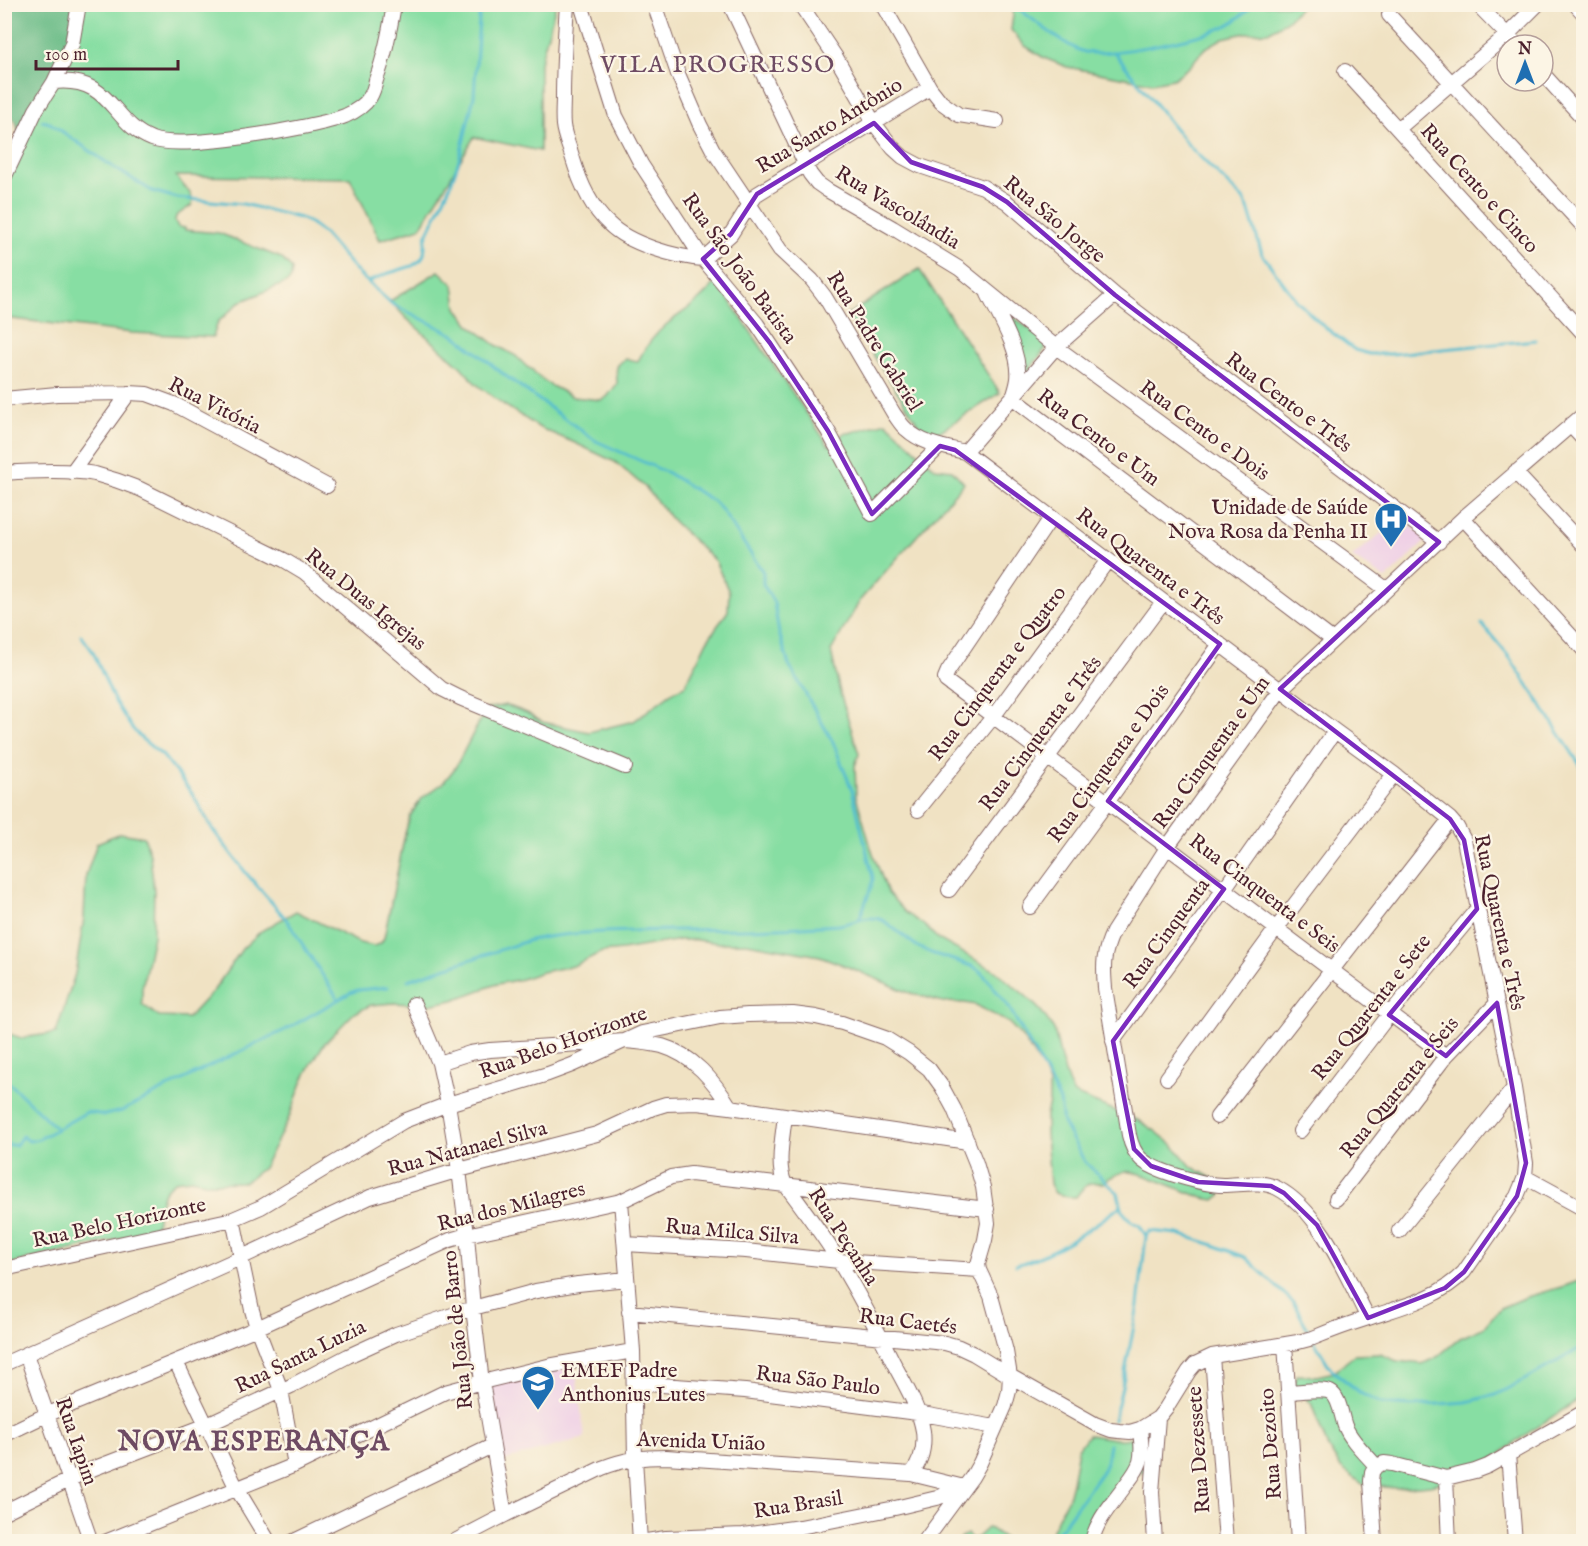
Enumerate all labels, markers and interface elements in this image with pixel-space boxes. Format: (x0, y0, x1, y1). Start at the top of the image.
scale bar (36, 33, 178, 71)
north arrow (1495, 33, 1555, 93)
text: N (1517, 40, 1532, 60)
text: 100 m (45, 44, 87, 67)
district label: VILA PROGRESSO (599, 50, 836, 81)
street label: Rua Santo Antônio (752, 72, 908, 181)
street label: Rua Cento e Cinco (1413, 118, 1544, 260)
street label: Rua Vascolândia (830, 160, 966, 257)
street label: Rua São Jorge (997, 171, 1111, 270)
street label: Rua São João Batista (675, 188, 803, 350)
street label: Rua Padre Gabriel (820, 267, 928, 417)
street label: Rua Cento e Três (1219, 347, 1357, 460)
street label: Rua Vitória (163, 371, 266, 442)
street label: Rua Cento e Dois (1134, 375, 1275, 488)
street label: Rua Cento e Um (1031, 383, 1165, 493)
place label: Unidade de Saúde Nova Rosa da Penha II (1168, 495, 1368, 546)
hospital icon: Unidade de Saúde Nova Rosa da Penha II (1373, 501, 1409, 548)
street label: Rua Quarenta e Três (1070, 502, 1230, 632)
street label: Rua Duas Igrejas (299, 543, 431, 657)
street label: Rua Cinquenta e Quatro (923, 581, 1073, 767)
street label: Rua Cinquenta e Três (974, 651, 1108, 817)
street label: Rua Cinquenta e Um (1148, 671, 1277, 835)
street label: Rua Cinquenta e Dois (1042, 679, 1176, 849)
street label: Rua Cinquenta e Seis (1183, 828, 1345, 960)
street label: Rua Quarenta e Três (1467, 832, 1530, 1013)
street label: Rua Cinquenta (1118, 872, 1217, 995)
street label: Rua Quarenta e Sete (1307, 929, 1438, 1087)
street label: Rua Belo Horizonte (476, 1000, 651, 1086)
street label: Rua Quarenta e Seis (1335, 1012, 1466, 1164)
street label: Rua Natanael Silva (385, 1115, 551, 1184)
street label: Rua dos Milagres (435, 1176, 588, 1239)
street label: Rua Peçanha (801, 1183, 885, 1292)
street label: Rua Belo Horizonte (30, 1192, 209, 1255)
street label: Rua Milca Silva (664, 1213, 801, 1252)
street label: Rua João de Barro (437, 1249, 480, 1411)
street label: Rua Caetés (857, 1303, 958, 1342)
street label: Rua Santa Luzia (231, 1314, 371, 1401)
place label: EMEF Padre Anthonius Lutes (560, 1358, 705, 1409)
street label: Rua São Paulo (754, 1360, 882, 1403)
school or university icon: EMEF Padre Anthonius Lutes (520, 1364, 556, 1411)
street label: Rua Dezessete (1182, 1385, 1217, 1514)
street label: Rua Dezoito (1254, 1387, 1289, 1501)
street label: Rua Iapim (48, 1394, 103, 1489)
district label: NOVA ESPERANÇA (117, 1426, 391, 1460)
street label: Avenida União (635, 1427, 766, 1458)
street label: Rua Brasil (752, 1485, 845, 1526)

